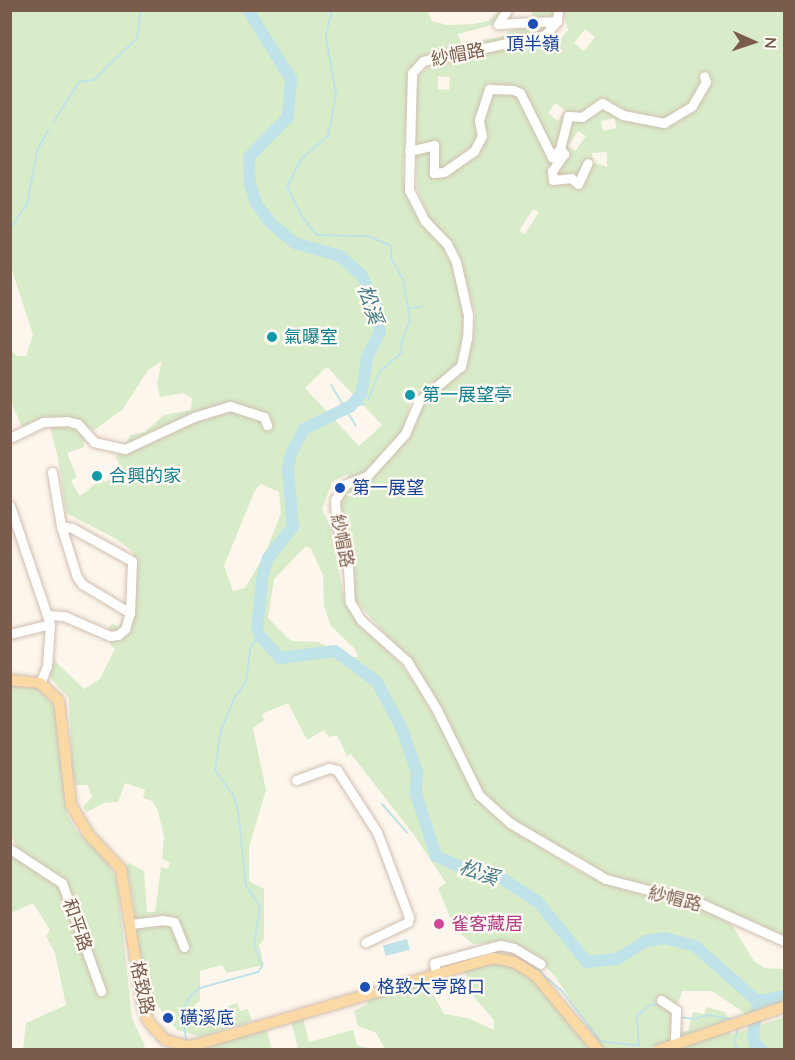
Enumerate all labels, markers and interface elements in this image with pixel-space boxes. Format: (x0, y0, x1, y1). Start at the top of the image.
north arrow (723, 12, 783, 72)
marker: 頂半嶺 (526, 17, 540, 31)
place label: 頂半嶺 (506, 33, 560, 55)
text: N (761, 37, 781, 49)
street label: 紗帽路 (429, 39, 487, 71)
water label: 松溪 (353, 281, 389, 327)
place label: 氣曝室 (284, 326, 338, 348)
marker: 氣曝室 (265, 330, 279, 344)
place label: 第一展望亭 (422, 384, 512, 406)
marker: 第一展望亭 (403, 388, 417, 402)
place label: 合興的家 (109, 465, 181, 487)
marker: 合興的家 (90, 469, 104, 483)
place label: 第一展望 (352, 477, 424, 499)
marker: 第一展望 (333, 481, 347, 495)
street label: 紗帽路 (326, 512, 358, 570)
water label: 松溪 (456, 854, 502, 890)
street label: 紗帽路 (646, 882, 704, 916)
street label: 和平路 (58, 896, 96, 954)
place label: 雀客藏居 (451, 913, 523, 935)
marker: 雀客藏居 (432, 917, 446, 931)
street label: 格致路 (126, 959, 158, 1017)
place label: 格致大亨路口 (377, 976, 485, 998)
marker: 格致大亨路口 (358, 980, 372, 994)
place label: 磺溪底 (180, 1007, 234, 1029)
marker: 磺溪底 (161, 1011, 175, 1025)

